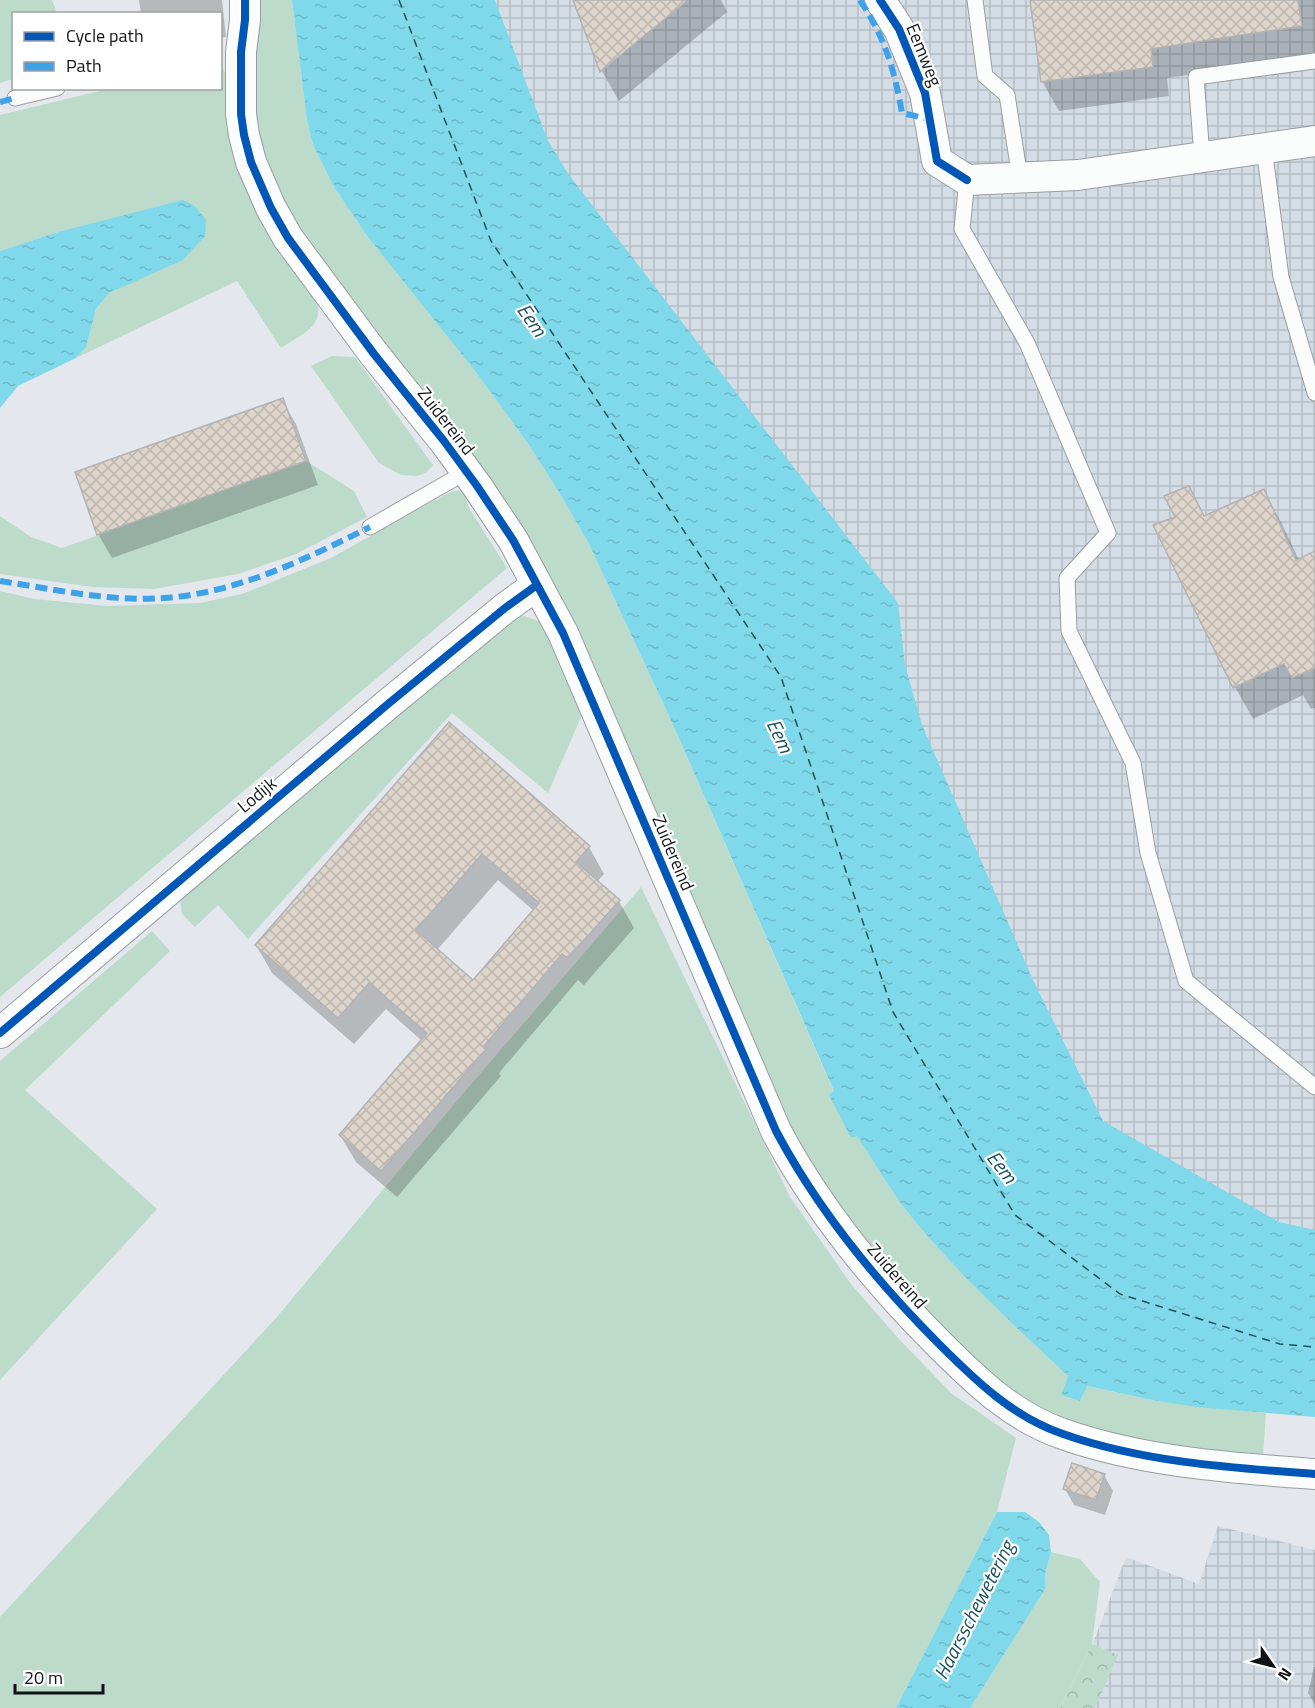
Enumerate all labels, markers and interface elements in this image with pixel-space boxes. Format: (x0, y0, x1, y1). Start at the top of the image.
legend (12, 12, 222, 90)
street label: Eemweg (900, 19, 949, 90)
text: Cycle path (66, 22, 144, 49)
text: Path (66, 52, 102, 79)
water label: Eem (510, 297, 555, 343)
street label: Zuidereind (411, 381, 482, 460)
water label: Eem (759, 714, 802, 758)
street label: Lodijk (231, 770, 283, 819)
street label: Zuidereind (645, 811, 701, 895)
water label: Eem (980, 1144, 1026, 1190)
street label: Zuidereind (861, 1237, 934, 1315)
water label: Haarsschewetering (925, 1533, 1023, 1685)
north arrow (1243, 1636, 1303, 1696)
scale bar (15, 1657, 104, 1695)
text: N (1272, 1663, 1298, 1686)
text: 20 m (24, 1664, 63, 1691)

